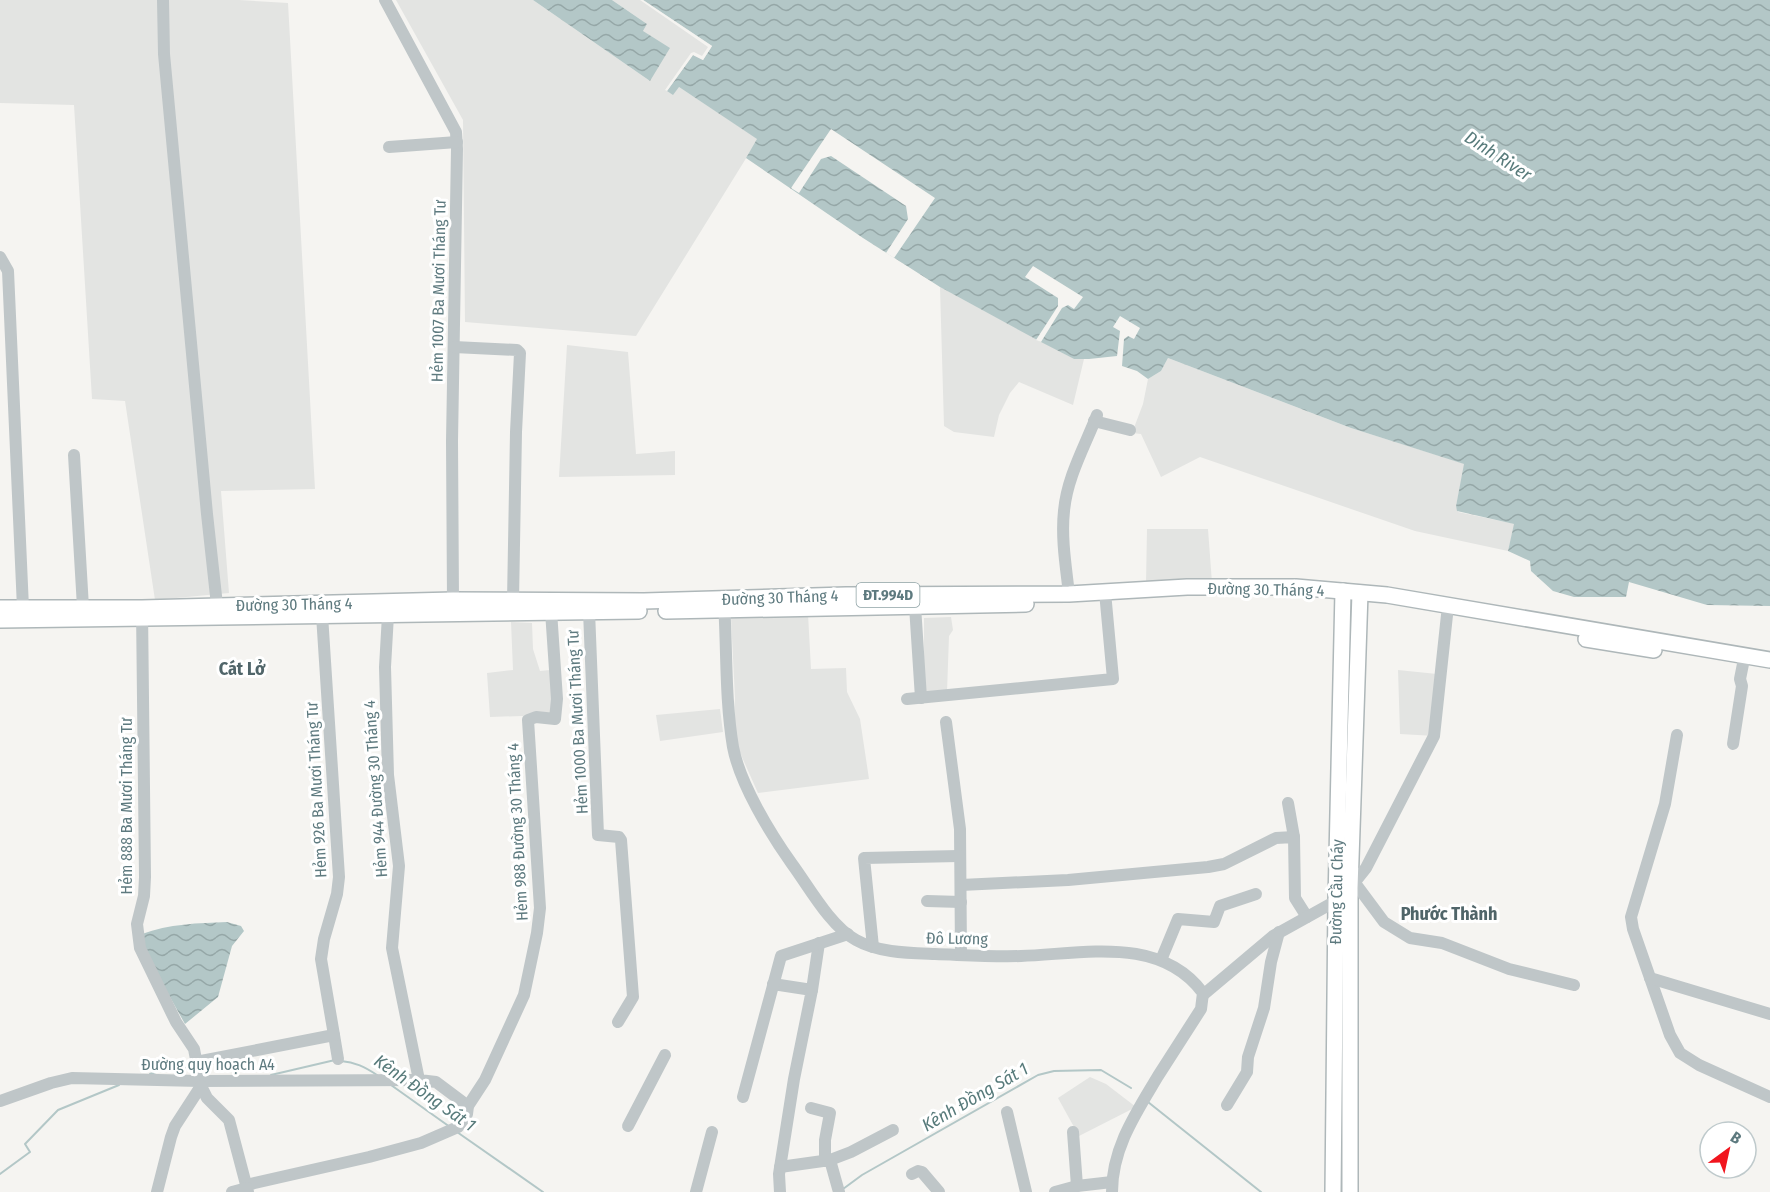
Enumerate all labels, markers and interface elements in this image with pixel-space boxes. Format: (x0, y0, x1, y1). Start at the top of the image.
water label: Dinh River (1461, 126, 1536, 186)
street label: Hẻm 1007 Ba Mươi Tháng Tư (427, 200, 450, 382)
street label: Đường 30 Tháng 4 (1207, 579, 1325, 600)
road number: ĐT.994D (856, 583, 920, 607)
street label: Đường 30 Tháng 4 (721, 586, 839, 609)
street label: Đường 30 Tháng 4 (235, 594, 353, 615)
street label: Hẻm 1000 Ba Mươi Tháng Tư (563, 629, 592, 815)
district label: Cát Lở (219, 658, 266, 680)
street label: Hẻm 944 Đường 30 Tháng 4 (360, 700, 391, 878)
street label: Hẻm 926 Ba Mươi Tháng Tư (302, 702, 331, 878)
street label: Hẻm 888 Ba Mươi Tháng Tư (117, 717, 136, 895)
street label: Hẻm 988 Đường 30 Tháng 4 (503, 742, 532, 921)
street label: Đường Cầu Cháy (1325, 838, 1347, 945)
district label: Phước Thành (1401, 903, 1497, 925)
street label: Đô Lương (926, 928, 988, 949)
water label: Kênh Đồng Sát 1 (370, 1050, 480, 1136)
street label: Đường quy hoạch A4 (141, 1055, 275, 1074)
water label: Kênh Đồng Sát 1 (918, 1058, 1032, 1136)
north arrow (1698, 1120, 1758, 1180)
text: B (1727, 1127, 1745, 1148)

